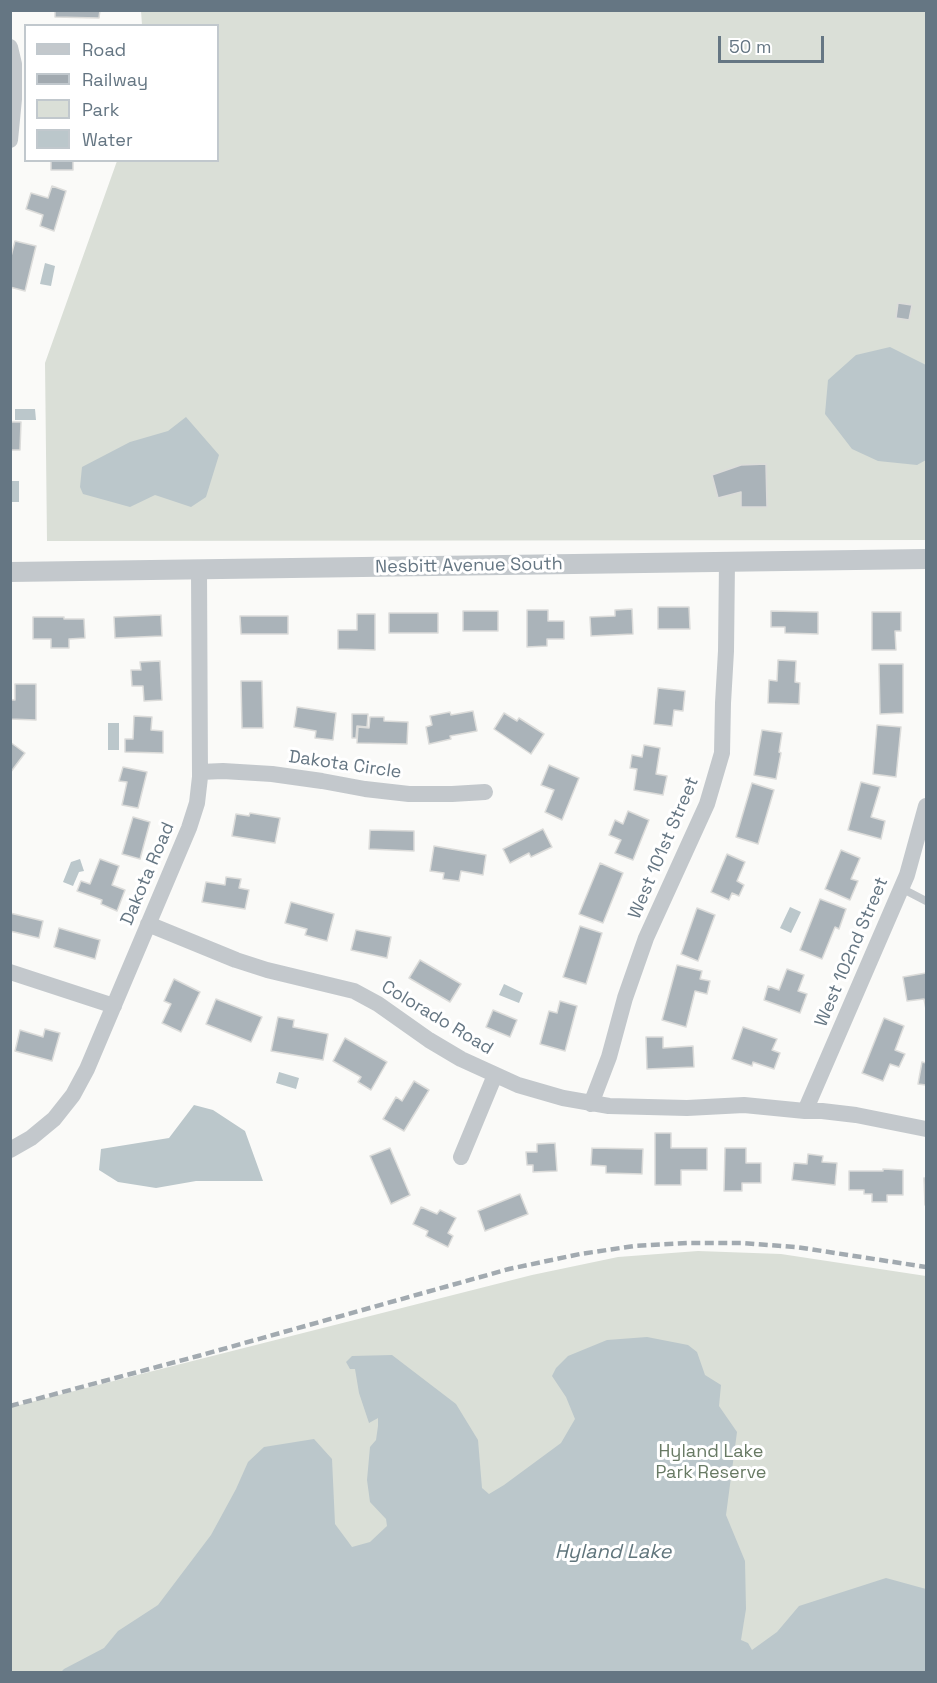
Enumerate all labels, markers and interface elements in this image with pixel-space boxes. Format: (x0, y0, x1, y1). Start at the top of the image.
legend (24, 24, 219, 162)
scale bar (721, 24, 828, 62)
text: 50 m (729, 35, 771, 58)
text: Road (82, 38, 126, 61)
text: Railway (82, 68, 148, 91)
text: Park (82, 98, 119, 121)
text: Water (82, 128, 133, 151)
street label: Nesbitt Avenue South (375, 554, 563, 578)
street label: Dakota Circle (287, 746, 403, 784)
street label: West 101st Street (624, 774, 704, 922)
street label: Dakota Road (117, 819, 179, 929)
street label: West 102nd Street (811, 874, 893, 1030)
street label: Colorado Road (377, 976, 497, 1060)
park label: Hyland Lake Park Reserve (656, 1441, 766, 1484)
water label: Hyland Lake (555, 1541, 671, 1565)

